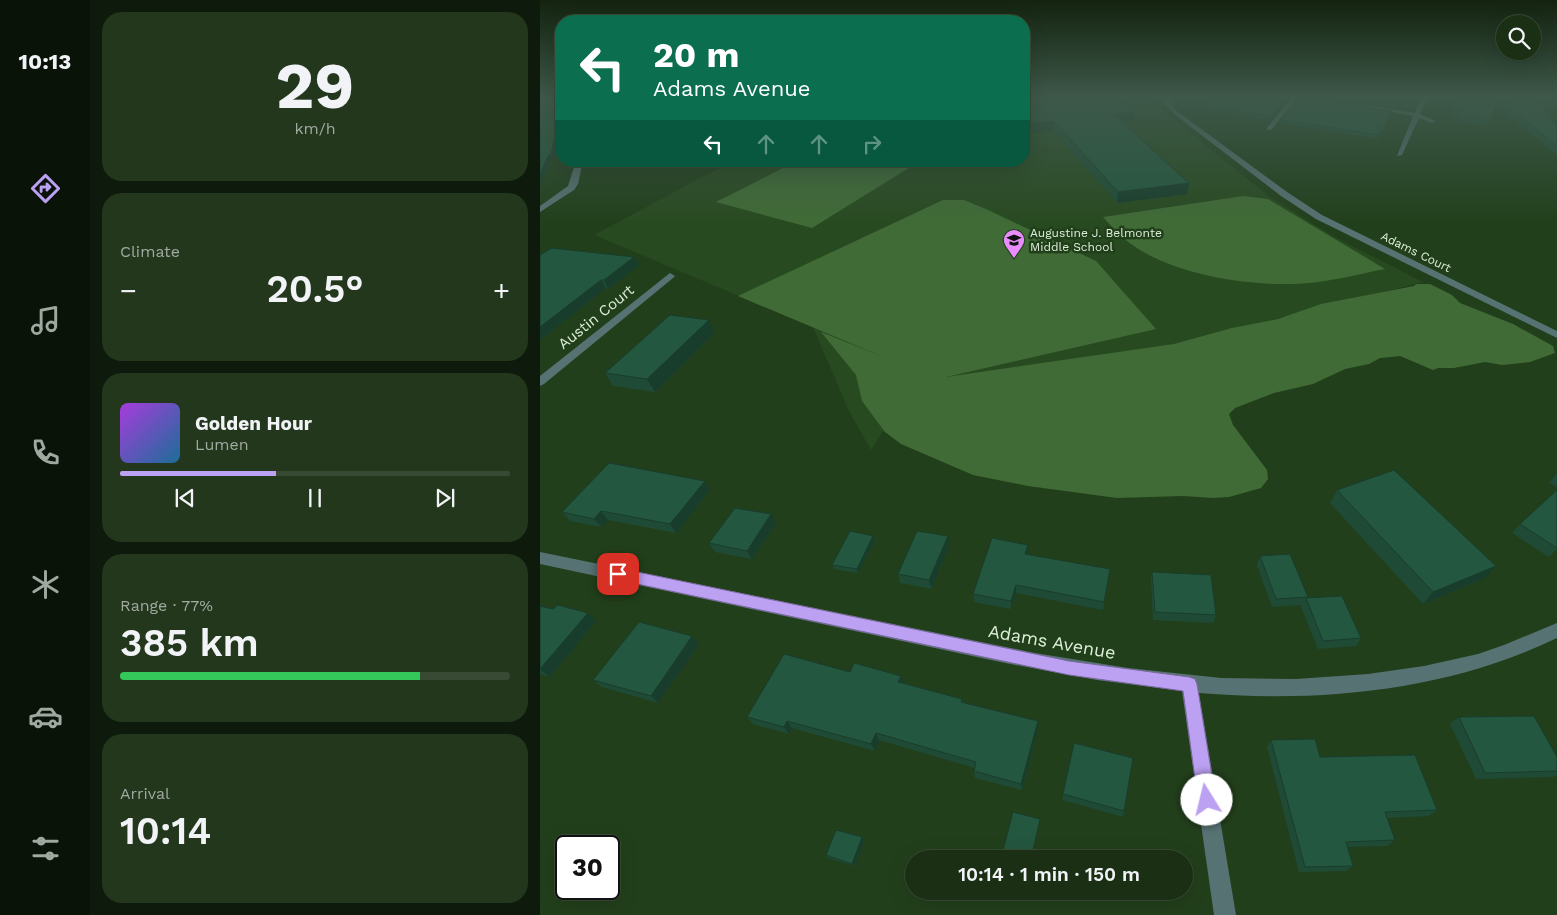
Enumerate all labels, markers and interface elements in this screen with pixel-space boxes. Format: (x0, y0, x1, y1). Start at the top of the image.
map controls (1496, 15, 1541, 60)
button: search (1496, 15, 1541, 60)
text: 20 m (653, 34, 739, 76)
icon: left (570, 35, 635, 100)
text: 29 (276, 48, 354, 124)
text: 10:13 (19, 49, 71, 74)
text: Adams Avenue (653, 76, 811, 101)
text: km/h (294, 119, 336, 138)
icon: left (699, 130, 727, 158)
icon: ahead (752, 130, 780, 158)
icon: ahead (805, 130, 833, 158)
icon: right (858, 130, 886, 158)
icon: directions (28, 171, 63, 206)
place label: Augustine J. Belmonte Middle School (1030, 226, 1162, 254)
school or university icon: Augustine J. Belmonte Middle School (1002, 228, 1026, 259)
street label: Adams Court (1379, 229, 1453, 275)
text: Climate (120, 242, 180, 261)
text: 20.5° (266, 267, 364, 311)
text: − (120, 274, 137, 307)
text: + (493, 274, 510, 307)
street label: Austin Court (555, 281, 638, 353)
icon: music (28, 303, 63, 338)
text: Golden Hour (195, 412, 312, 435)
icon: phone (28, 435, 63, 470)
text: Lumen (195, 435, 249, 454)
icon: previous (171, 484, 199, 512)
icon: pause (301, 484, 329, 512)
icon: next (431, 484, 459, 512)
pin (597, 553, 639, 595)
icon: arrive (604, 560, 632, 588)
icon: climate (28, 567, 63, 602)
text: Range · 77% (120, 596, 213, 615)
street label: Adams Avenue (987, 620, 1117, 663)
text: 385 km (120, 621, 259, 665)
icon: car (28, 699, 63, 734)
position arrow (1180, 773, 1232, 825)
text: Arrival (120, 784, 170, 803)
text: 10:14 (120, 809, 211, 853)
icon: filters (28, 831, 63, 866)
speed limit sign: 30 (555, 835, 620, 900)
text: 10:14 · 1 min · 150 m (958, 863, 1140, 886)

